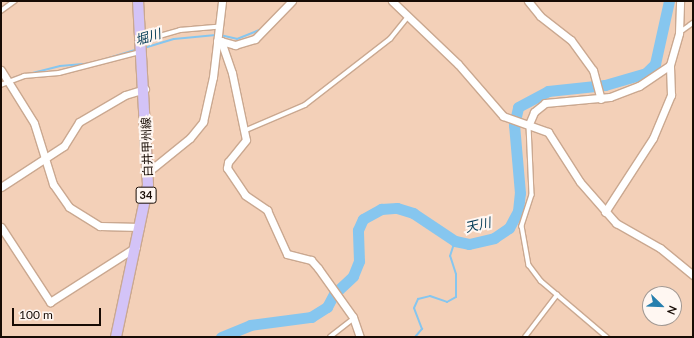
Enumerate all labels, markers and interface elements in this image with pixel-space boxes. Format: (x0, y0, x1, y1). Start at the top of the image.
water label: 堀川 (133, 26, 163, 48)
street label: 白井甲州線 (139, 117, 155, 177)
road number: 34 (135, 186, 157, 204)
water label: 天川 (464, 214, 492, 236)
north arrow (642, 286, 682, 326)
scale bar (14, 300, 103, 326)
text: N (665, 304, 680, 317)
text: 100 m (19, 307, 53, 322)

